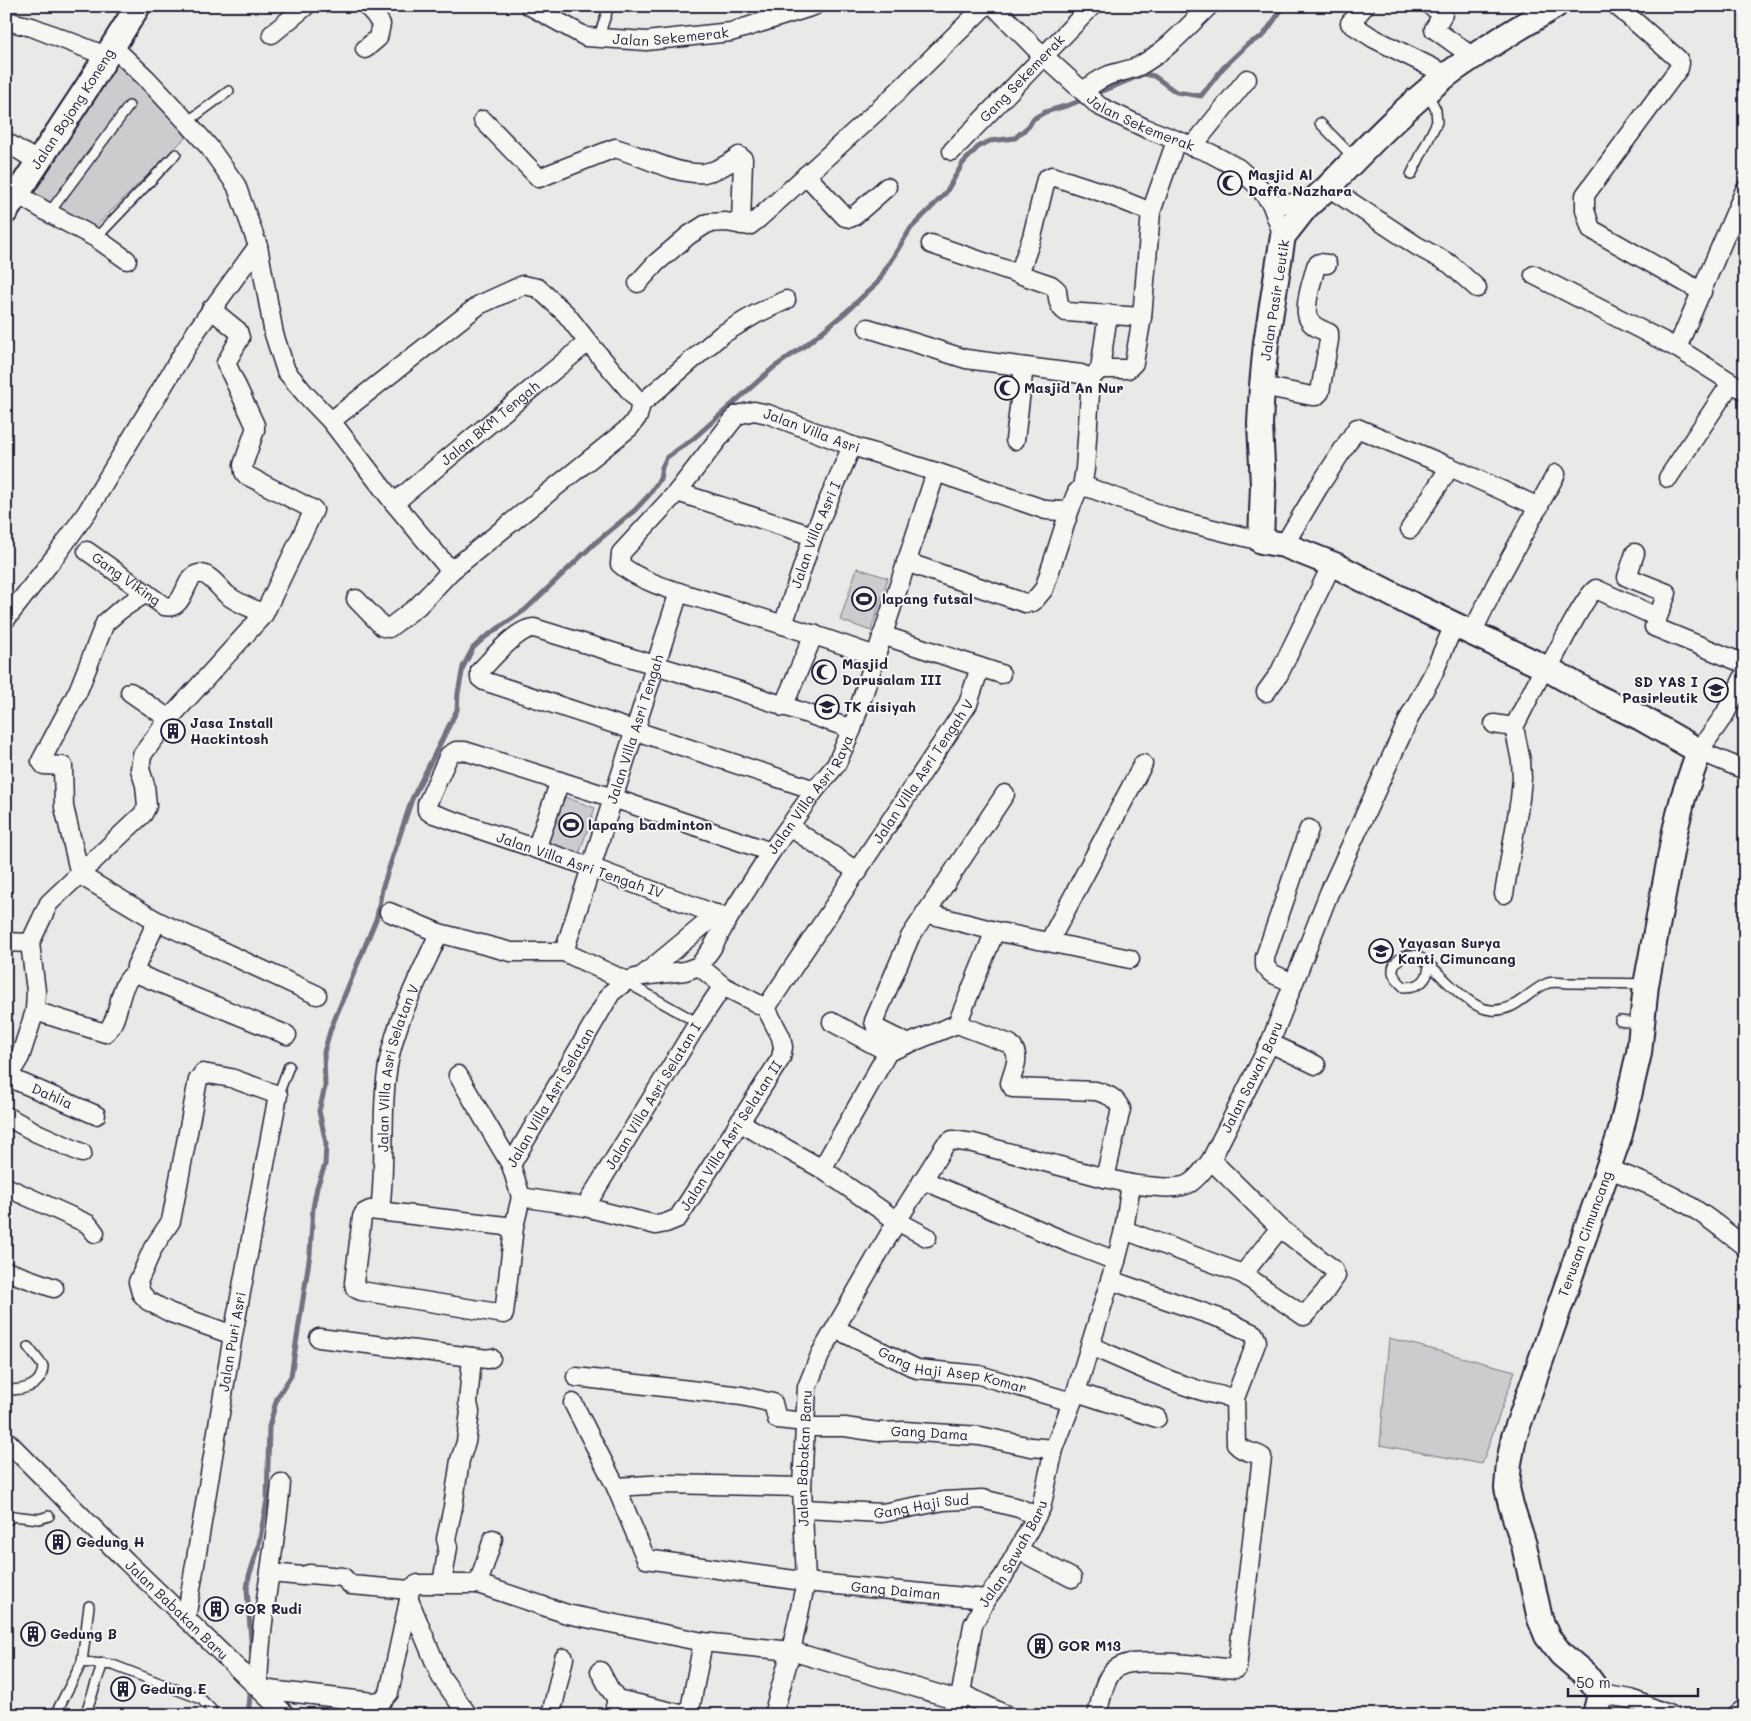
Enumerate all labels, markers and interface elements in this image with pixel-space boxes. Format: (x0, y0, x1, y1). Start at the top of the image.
street label: Jalan Sekemerak (612, 22, 730, 50)
street label: Gang Sekemerak (975, 30, 1069, 126)
street label: Jalan Bojong Koneng (26, 44, 118, 173)
street label: Jalan Sekemerak (1083, 90, 1197, 155)
place label: Masjid Al Daffa Nazhara (1248, 165, 1352, 200)
mosque icon: Masjid Al Daffa Nazhara (1217, 170, 1243, 196)
street label: Jalan Pasir Leutik (1256, 238, 1293, 362)
mosque icon: Masjid An Nur (994, 375, 1020, 401)
street label: Jalan BKM Tengah (437, 376, 543, 469)
place label: Masjid An Nur (1024, 378, 1124, 397)
street label: Jalan Villa Asri (762, 403, 863, 457)
street label: Jalan Villa Asri I (786, 478, 845, 590)
street label: Gang Viking (88, 547, 165, 610)
sports icon: lapang futsal (851, 586, 877, 612)
place label: lapang futsal (882, 589, 973, 608)
street label: Jalan Villa Asri Tengah (602, 652, 668, 806)
place label: Masjid Darusalam III (842, 654, 942, 689)
mosque icon: Masjid Darusalam III (811, 659, 837, 685)
place label: SD YAS I Pasirleutik (1622, 672, 1698, 707)
school or university icon: SD YAS I Pasirleutik (1703, 677, 1729, 703)
school or university icon: TK aisiyah (814, 694, 840, 720)
street label: Jalan Villa Asri Tengah V (868, 695, 978, 847)
place label: TK aisiyah (844, 697, 916, 716)
place label: Jasa Install Hackintosh (190, 713, 273, 748)
building icon: Jasa Install Hackintosh (160, 718, 186, 744)
street label: Jalan Villa Asri Raya (763, 732, 857, 857)
sports icon: lapang badminton (558, 812, 584, 838)
place label: lapang badminton (588, 815, 712, 834)
street label: Jalan Villa Asri Tengah IV (494, 827, 666, 902)
place label: Yayasan Surya Kanti Cimuncang (1398, 933, 1515, 968)
school or university icon: Yayasan Surya Kanti Cimuncang (1368, 938, 1394, 964)
street label: Jalan Villa Asri Selatan V (373, 981, 423, 1152)
street label: Jalan Villa Asri Selatan I (600, 1019, 705, 1173)
street label: Jalan Sawah Baru (1216, 1019, 1287, 1136)
street label: Jalan Villa Asri Selatan (502, 1024, 598, 1171)
street label: Jalan Villa Asri Selatan II (675, 1057, 786, 1214)
street label: Dahlia (29, 1078, 76, 1113)
street label: Terusan Cimuncang (1553, 1168, 1616, 1299)
street label: Jalan Puri Asri (214, 1290, 250, 1393)
street label: Gang Haji Asep Komar (875, 1341, 1029, 1397)
street label: Jalan Babakan Baru (792, 1389, 816, 1527)
street label: Gang Dama (890, 1421, 969, 1444)
street label: Gang Haji Sud (873, 1490, 969, 1522)
street label: Jalan Sawah Baru (974, 1499, 1051, 1610)
building icon: Gedung H (45, 1529, 71, 1555)
place label: Gedung H (76, 1532, 145, 1551)
street label: Jalan Babakan Baru (121, 1555, 233, 1664)
street label: Gang Daiman (850, 1576, 941, 1604)
building icon: GOR Rudi (203, 1596, 229, 1622)
place label: GOR Rudi (234, 1599, 302, 1618)
building icon: Gedung B (20, 1621, 46, 1647)
place label: Gedung B (50, 1624, 117, 1643)
building icon: GOR M13 (1027, 1633, 1053, 1659)
place label: GOR M13 (1058, 1636, 1121, 1655)
scale bar (1568, 1666, 1698, 1698)
text: 50 m (1576, 1672, 1611, 1692)
building icon: Gedung E (110, 1676, 136, 1702)
place label: Gedung E (140, 1679, 206, 1698)

